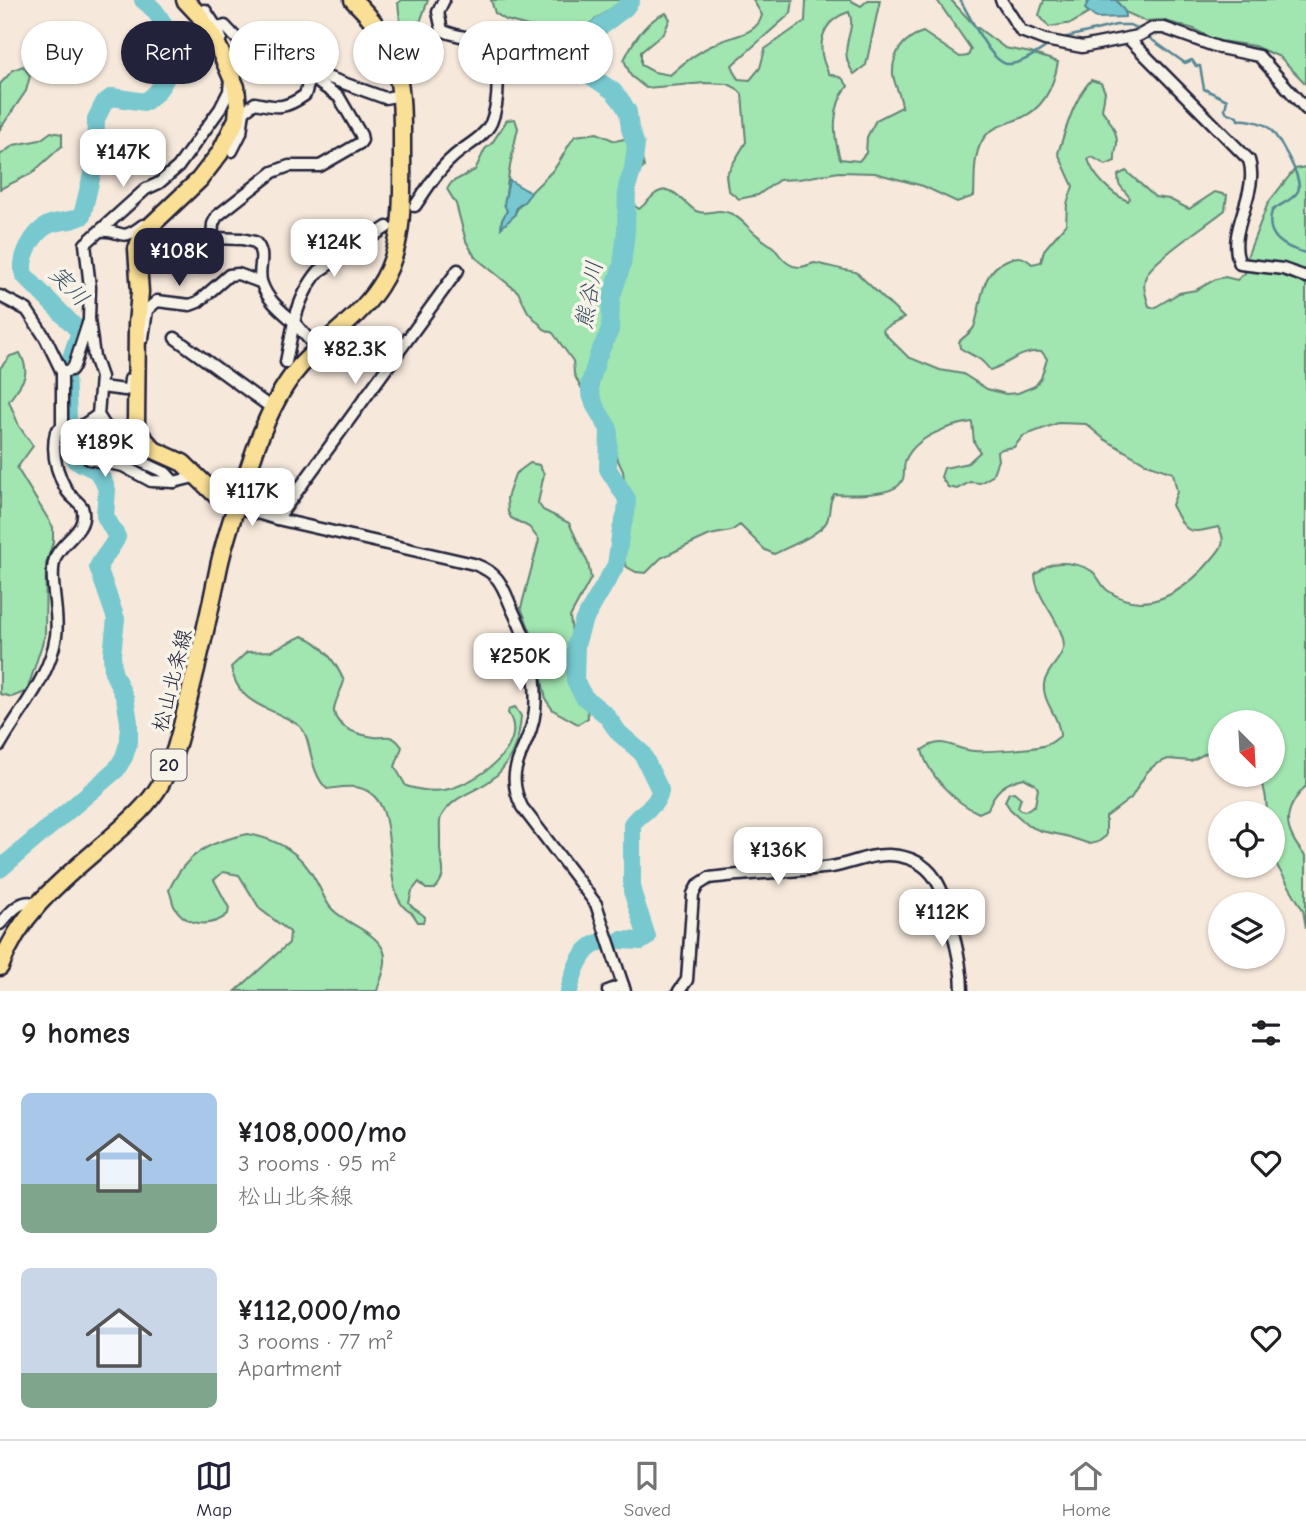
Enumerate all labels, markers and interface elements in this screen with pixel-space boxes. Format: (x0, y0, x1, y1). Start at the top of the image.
chip: Buy (21, 21, 107, 84)
chip: Rent (121, 21, 215, 84)
chip: Filters (229, 21, 339, 84)
chip: New (353, 21, 444, 84)
chip: Apartment (458, 21, 613, 84)
pin: ¥147K (74, 130, 172, 189)
text: ¥147K (96, 138, 150, 165)
pin: ¥124K (285, 219, 383, 279)
text: ¥124K (307, 228, 361, 255)
pin: ¥108K (130, 229, 228, 288)
text: ¥108K (150, 237, 208, 264)
water label: 熊谷川 (570, 259, 608, 331)
water label: 実川 (43, 260, 95, 312)
pin: ¥82.3K (298, 326, 412, 386)
text: ¥82.3K (324, 335, 387, 362)
pin: ¥189K (56, 420, 154, 479)
text: ¥189K (76, 428, 134, 455)
pin: ¥117K (203, 468, 301, 528)
text: ¥117K (226, 477, 278, 504)
street label: 松山北条線 (148, 626, 196, 734)
pin: ¥250K (471, 634, 569, 693)
text: ¥250K (489, 642, 551, 669)
north arrow (1208, 710, 1284, 788)
map controls (1208, 710, 1285, 969)
road number: 20 (152, 750, 186, 780)
button: locate (1208, 801, 1285, 878)
pin: ¥136K (729, 828, 827, 887)
text: ¥136K (750, 836, 806, 863)
pin: ¥112K (893, 890, 991, 949)
button: layers (1208, 892, 1285, 969)
text: ¥112K (915, 898, 969, 925)
icon: filters (1247, 1014, 1285, 1052)
text: 9 homes (21, 1016, 130, 1051)
text: ¥108,000/mo (238, 1115, 407, 1150)
icon: home (77, 1121, 161, 1205)
icon: heart (1247, 1144, 1285, 1182)
text: 3 rooms · 95 m² (238, 1150, 396, 1177)
text: 松山北条線 (238, 1183, 353, 1210)
text: ¥112,000/mo (238, 1293, 401, 1328)
icon: home (77, 1296, 161, 1380)
icon: heart (1247, 1319, 1285, 1357)
text: 3 rooms · 77 m² (238, 1328, 393, 1355)
text: Apartment (238, 1355, 341, 1382)
tab: Map (195, 1457, 233, 1521)
tab: Saved (624, 1457, 671, 1521)
tab: Home (1062, 1457, 1111, 1521)

